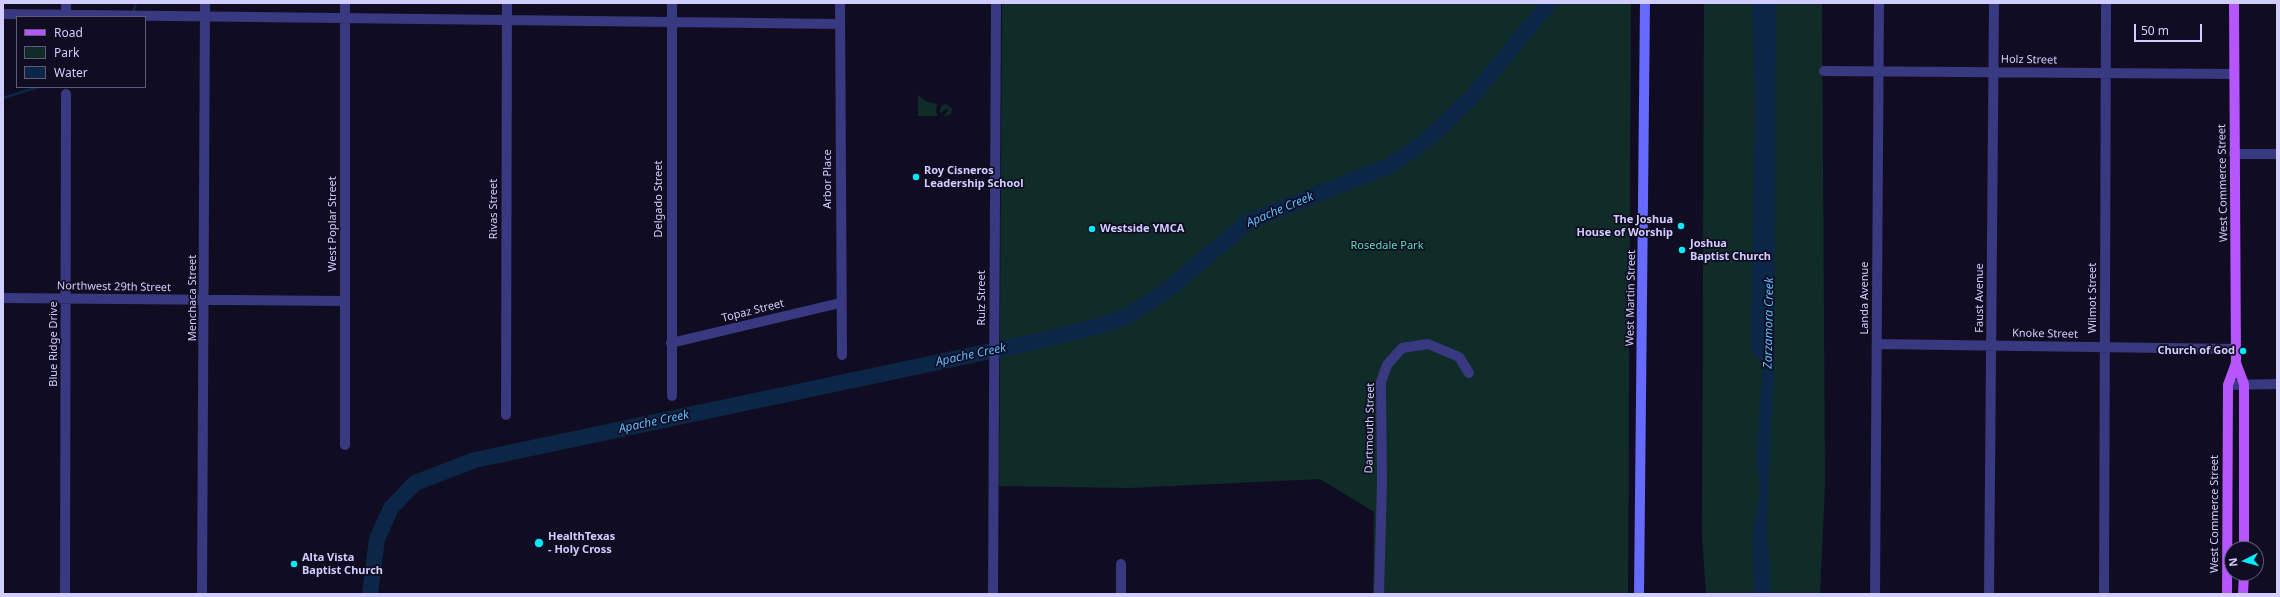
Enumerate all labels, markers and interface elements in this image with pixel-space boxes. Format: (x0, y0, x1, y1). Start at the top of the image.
legend (16, 16, 146, 88)
scale bar (2136, 16, 2204, 42)
text: 50 m (2141, 22, 2169, 39)
text: Road (54, 24, 83, 41)
text: Park (54, 44, 79, 61)
street label: Holz Street (2001, 53, 2057, 67)
text: Water (54, 64, 88, 81)
street label: West Commerce Street (2215, 124, 2231, 242)
street label: Arbor Place (821, 149, 835, 209)
street label: Delgado Street (652, 161, 666, 237)
place label: Roy Cisneros Leadership School (924, 164, 1023, 190)
marker: Roy Cisneros Leadership School (911, 172, 921, 182)
street label: West Poplar Street (326, 176, 340, 272)
street label: Rivas Street (487, 179, 501, 239)
water label: Apache Creek (1244, 189, 1316, 231)
place label: The Joshua House of Worship (1576, 213, 1673, 239)
marker: The Joshua House of Worship (1676, 221, 1686, 231)
place label: Westside YMCA (1100, 222, 1184, 236)
marker: Westside YMCA (1087, 224, 1097, 234)
place label: Joshua Baptist Church (1690, 237, 1771, 263)
park label: Rosedale Park (1350, 239, 1424, 253)
marker: Joshua Baptist Church (1677, 245, 1687, 255)
street label: West Martin Street (1624, 250, 1638, 346)
street label: Menchaca Street (186, 255, 200, 341)
street label: Landa Avenue (1858, 261, 1872, 335)
street label: Faust Avenue (1973, 263, 1987, 333)
street label: Wilmot Street (2086, 263, 2100, 333)
street label: Ruiz Street (975, 270, 989, 326)
water label: Zarzamora Creek (1761, 277, 1777, 369)
street label: Northwest 29th Street (57, 279, 171, 295)
street label: Topaz Street (721, 297, 785, 325)
street label: Blue Ridge Drive (47, 301, 61, 387)
street label: Knoke Street (2012, 327, 2078, 341)
water label: Apache Creek (935, 341, 1007, 369)
place label: Church of God (2157, 344, 2235, 358)
marker: Church of God (2238, 346, 2248, 356)
street label: Dartmouth Street (1363, 382, 1377, 474)
water label: Apache Creek (618, 408, 690, 436)
street label: West Commerce Street (2208, 455, 2222, 573)
place label: HealthTexas - Holy Cross (548, 530, 615, 556)
marker: HealthTexas - Holy Cross (533, 537, 545, 549)
north arrow (2224, 541, 2264, 581)
place label: Alta Vista Baptist Church (302, 551, 383, 577)
text: N (2225, 557, 2240, 567)
marker: Alta Vista Baptist Church (289, 559, 299, 569)

